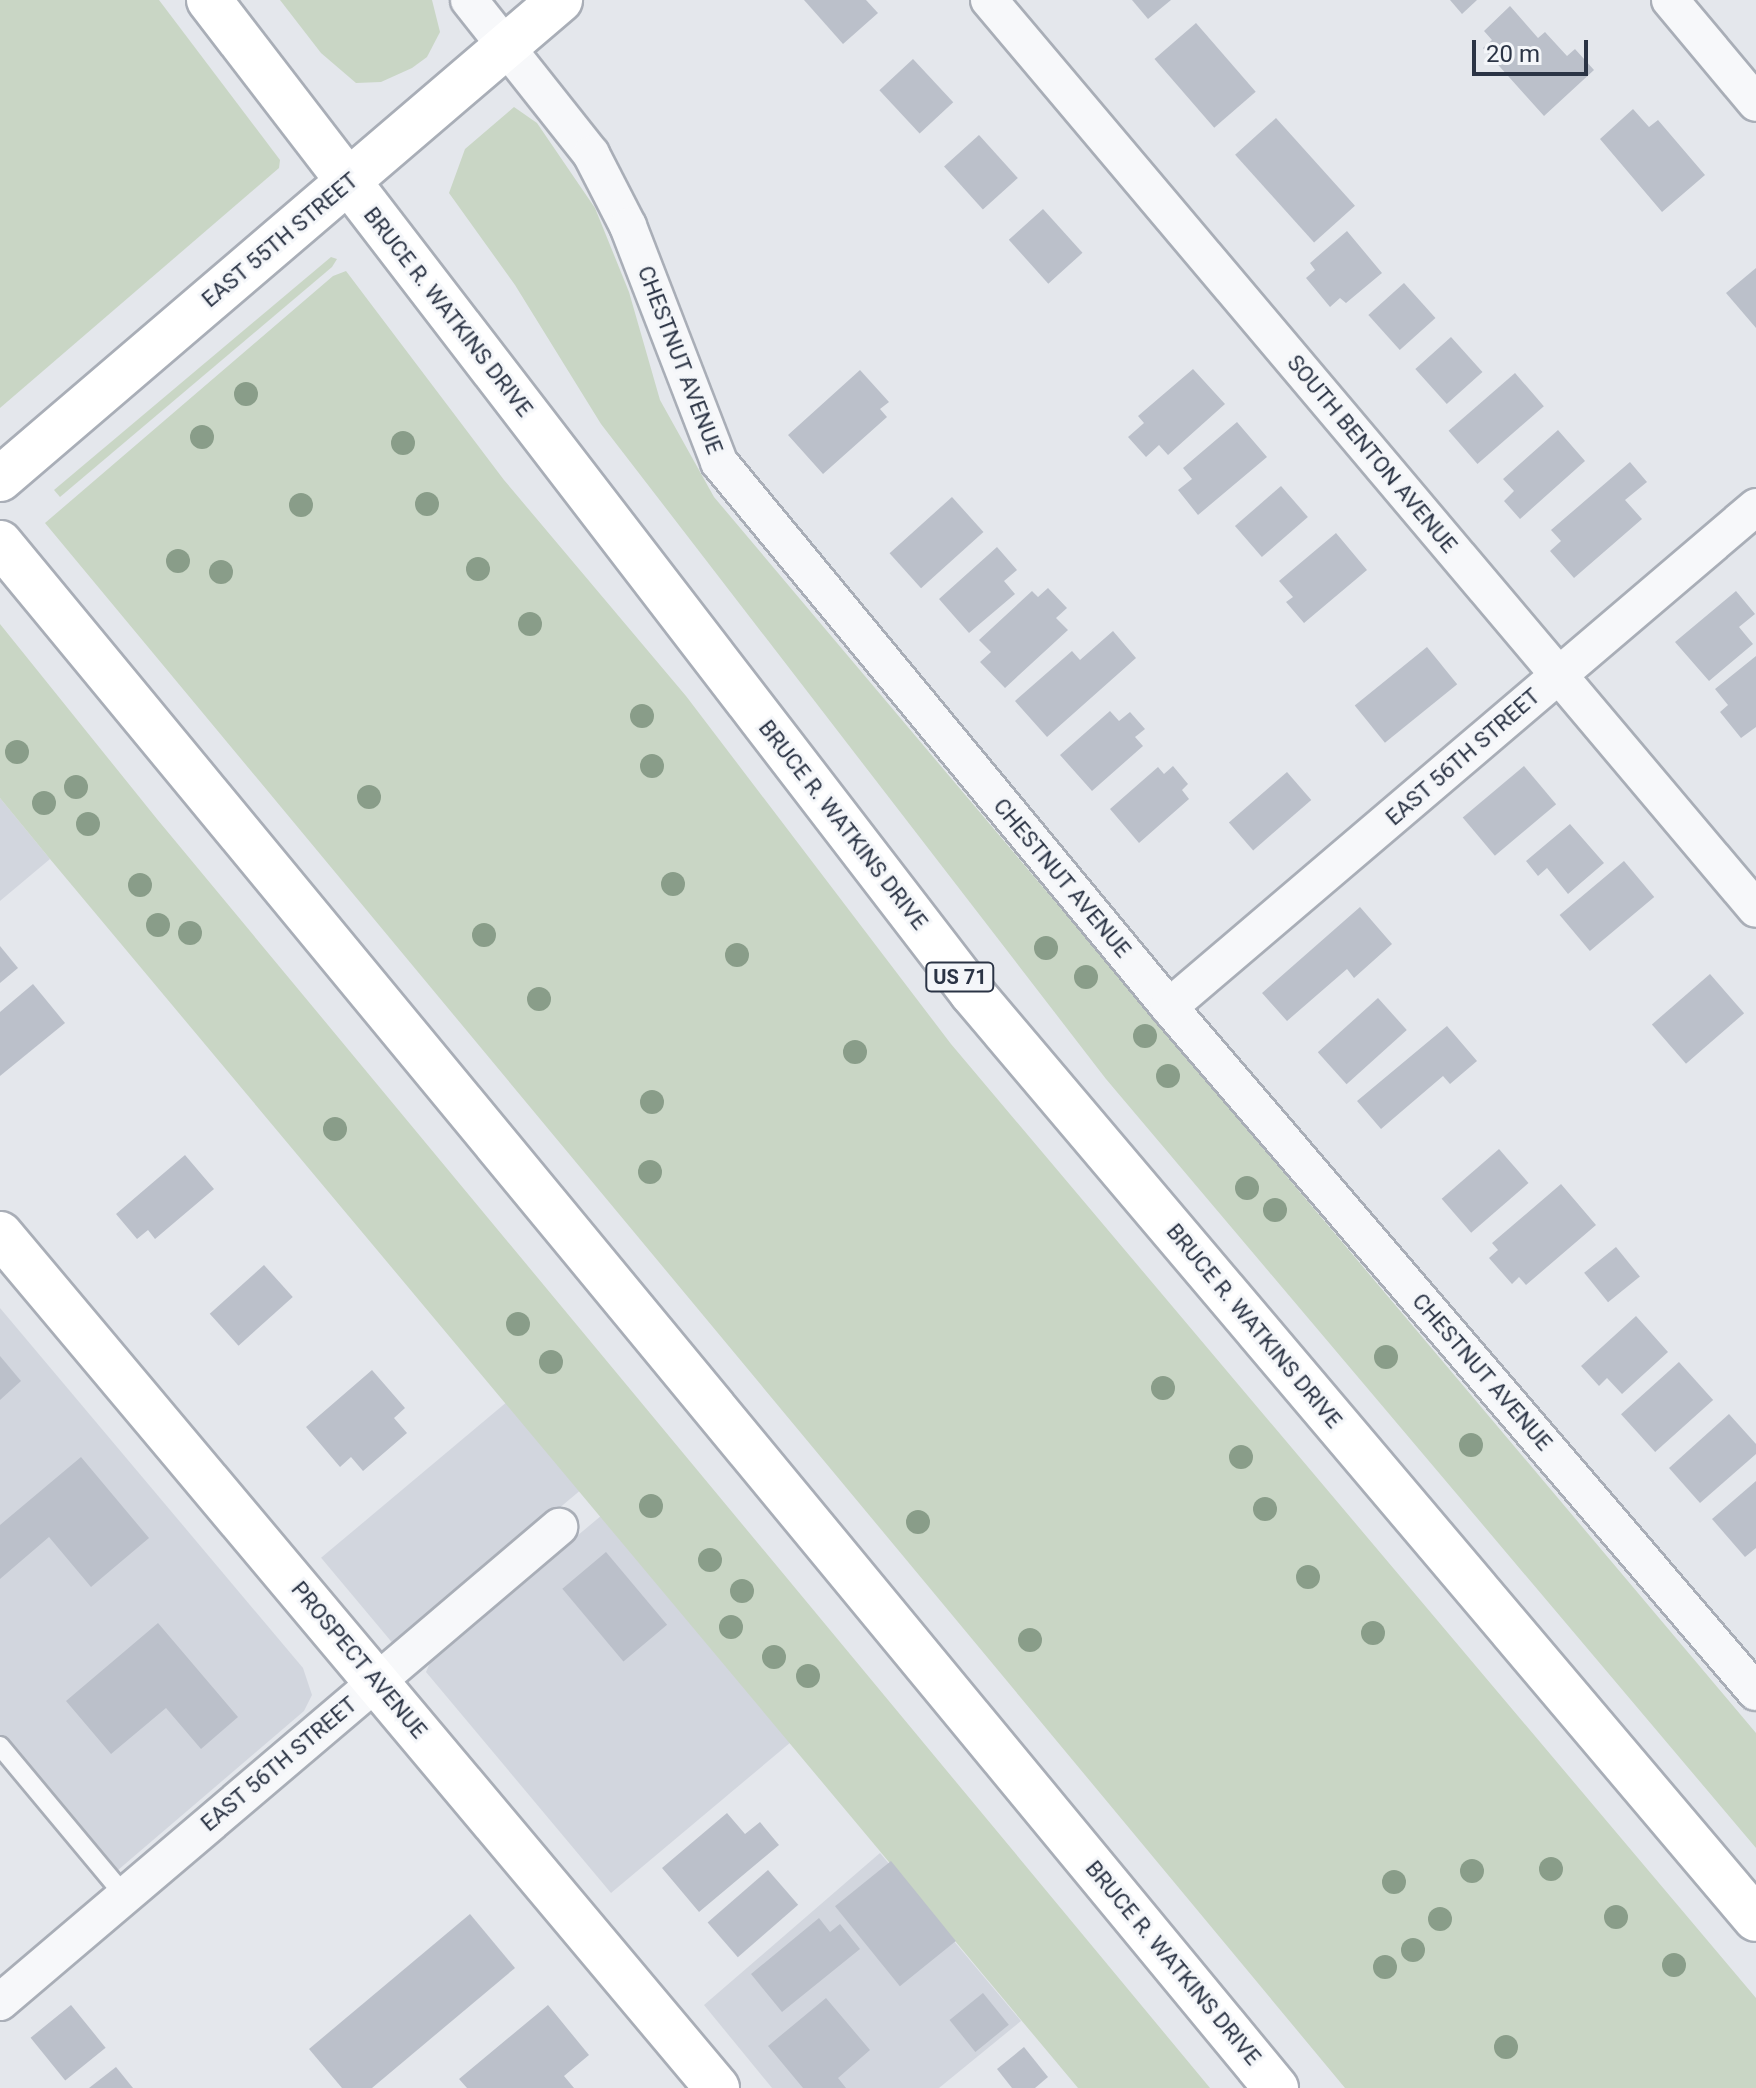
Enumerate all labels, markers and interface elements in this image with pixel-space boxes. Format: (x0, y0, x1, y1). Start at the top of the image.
scale bar (1476, 24, 1592, 74)
text: 20 m (1486, 40, 1540, 68)
street label: EAST 55TH STREET (197, 167, 363, 313)
street label: BRUCE R. WATKINS DRIVE (358, 202, 538, 422)
street label: CHESTNUT AVENUE (632, 262, 728, 458)
street label: SOUTH BENTON AVENUE (1282, 350, 1462, 558)
street label: EAST 56TH STREET (1381, 683, 1545, 831)
street label: BRUCE R. WATKINS DRIVE (753, 715, 933, 935)
street label: CHESTNUT AVENUE (988, 793, 1136, 963)
road number: US 71 (924, 961, 996, 993)
street label: BRUCE R. WATKINS DRIVE (1161, 1219, 1347, 1433)
street label: CHESTNUT AVENUE (1407, 1288, 1557, 1456)
street label: PROSPECT AVENUE (286, 1576, 432, 1744)
street label: EAST 56TH STREET (196, 1691, 362, 1837)
street label: BRUCE R. WATKINS DRIVE (1080, 1856, 1266, 2070)

